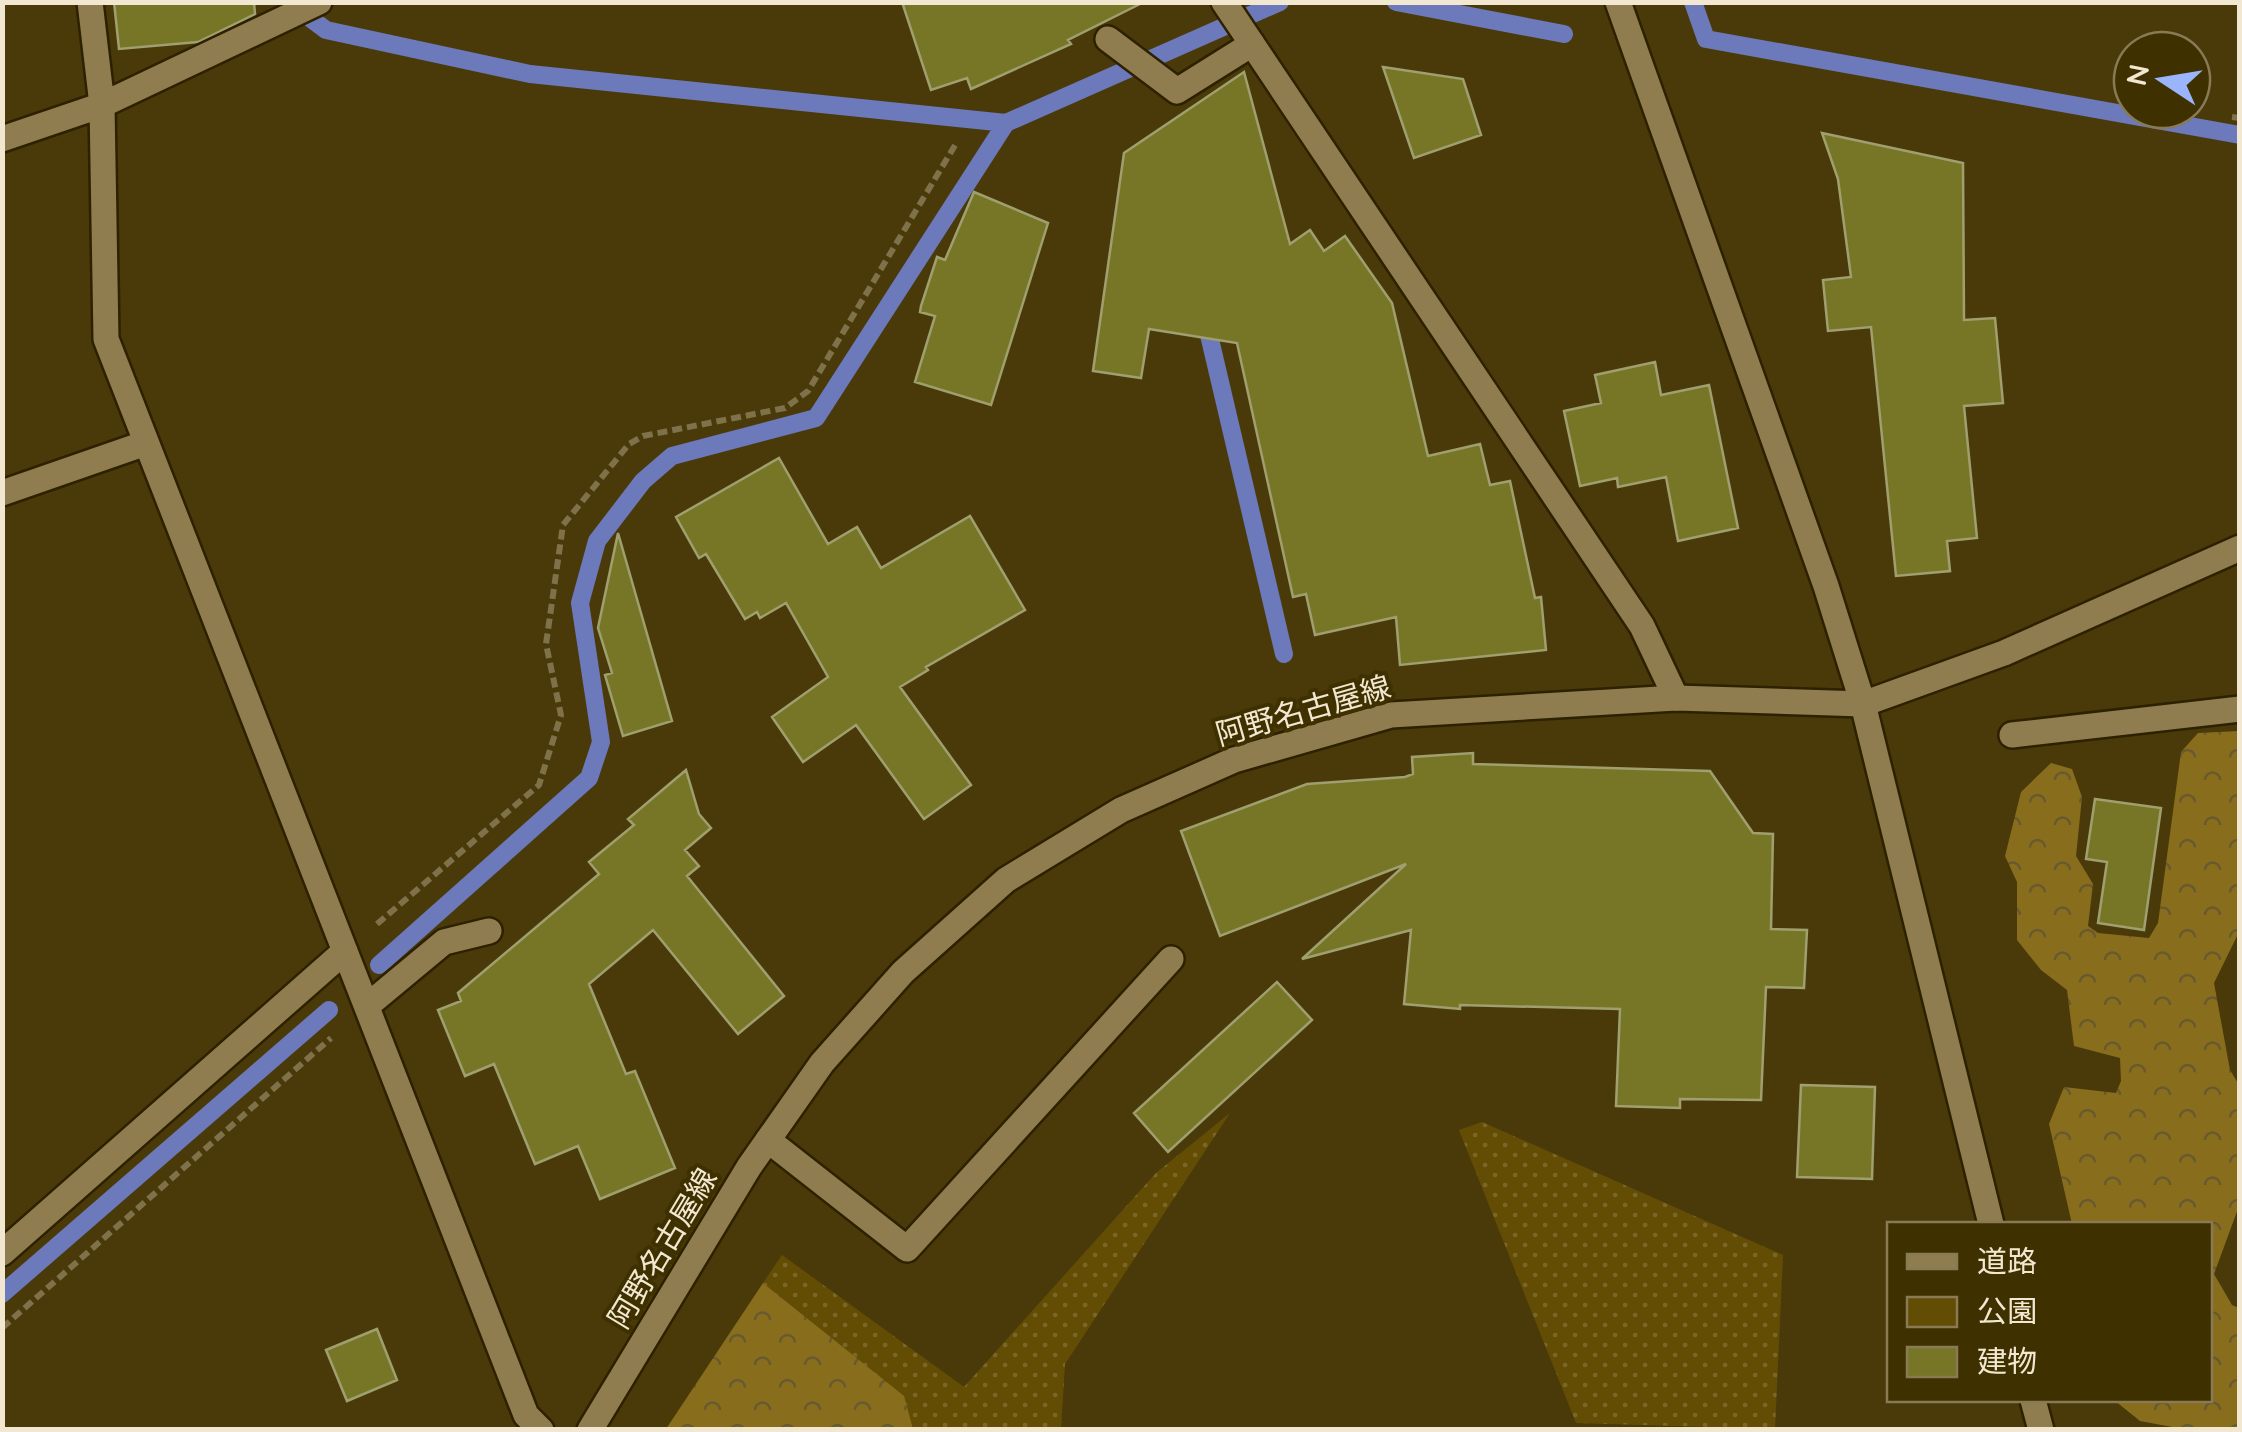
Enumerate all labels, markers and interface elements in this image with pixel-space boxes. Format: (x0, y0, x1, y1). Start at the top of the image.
north arrow (2112, 30, 2212, 130)
text: N (2118, 61, 2156, 88)
street label: 阿野名古屋線 (1211, 667, 1395, 753)
street label: 阿野名古屋線 (599, 1161, 725, 1335)
legend (1887, 1222, 2212, 1402)
text: 道路 (1977, 1242, 2037, 1280)
text: 公園 (1977, 1292, 2037, 1330)
text: 建物 (1977, 1342, 2037, 1380)

